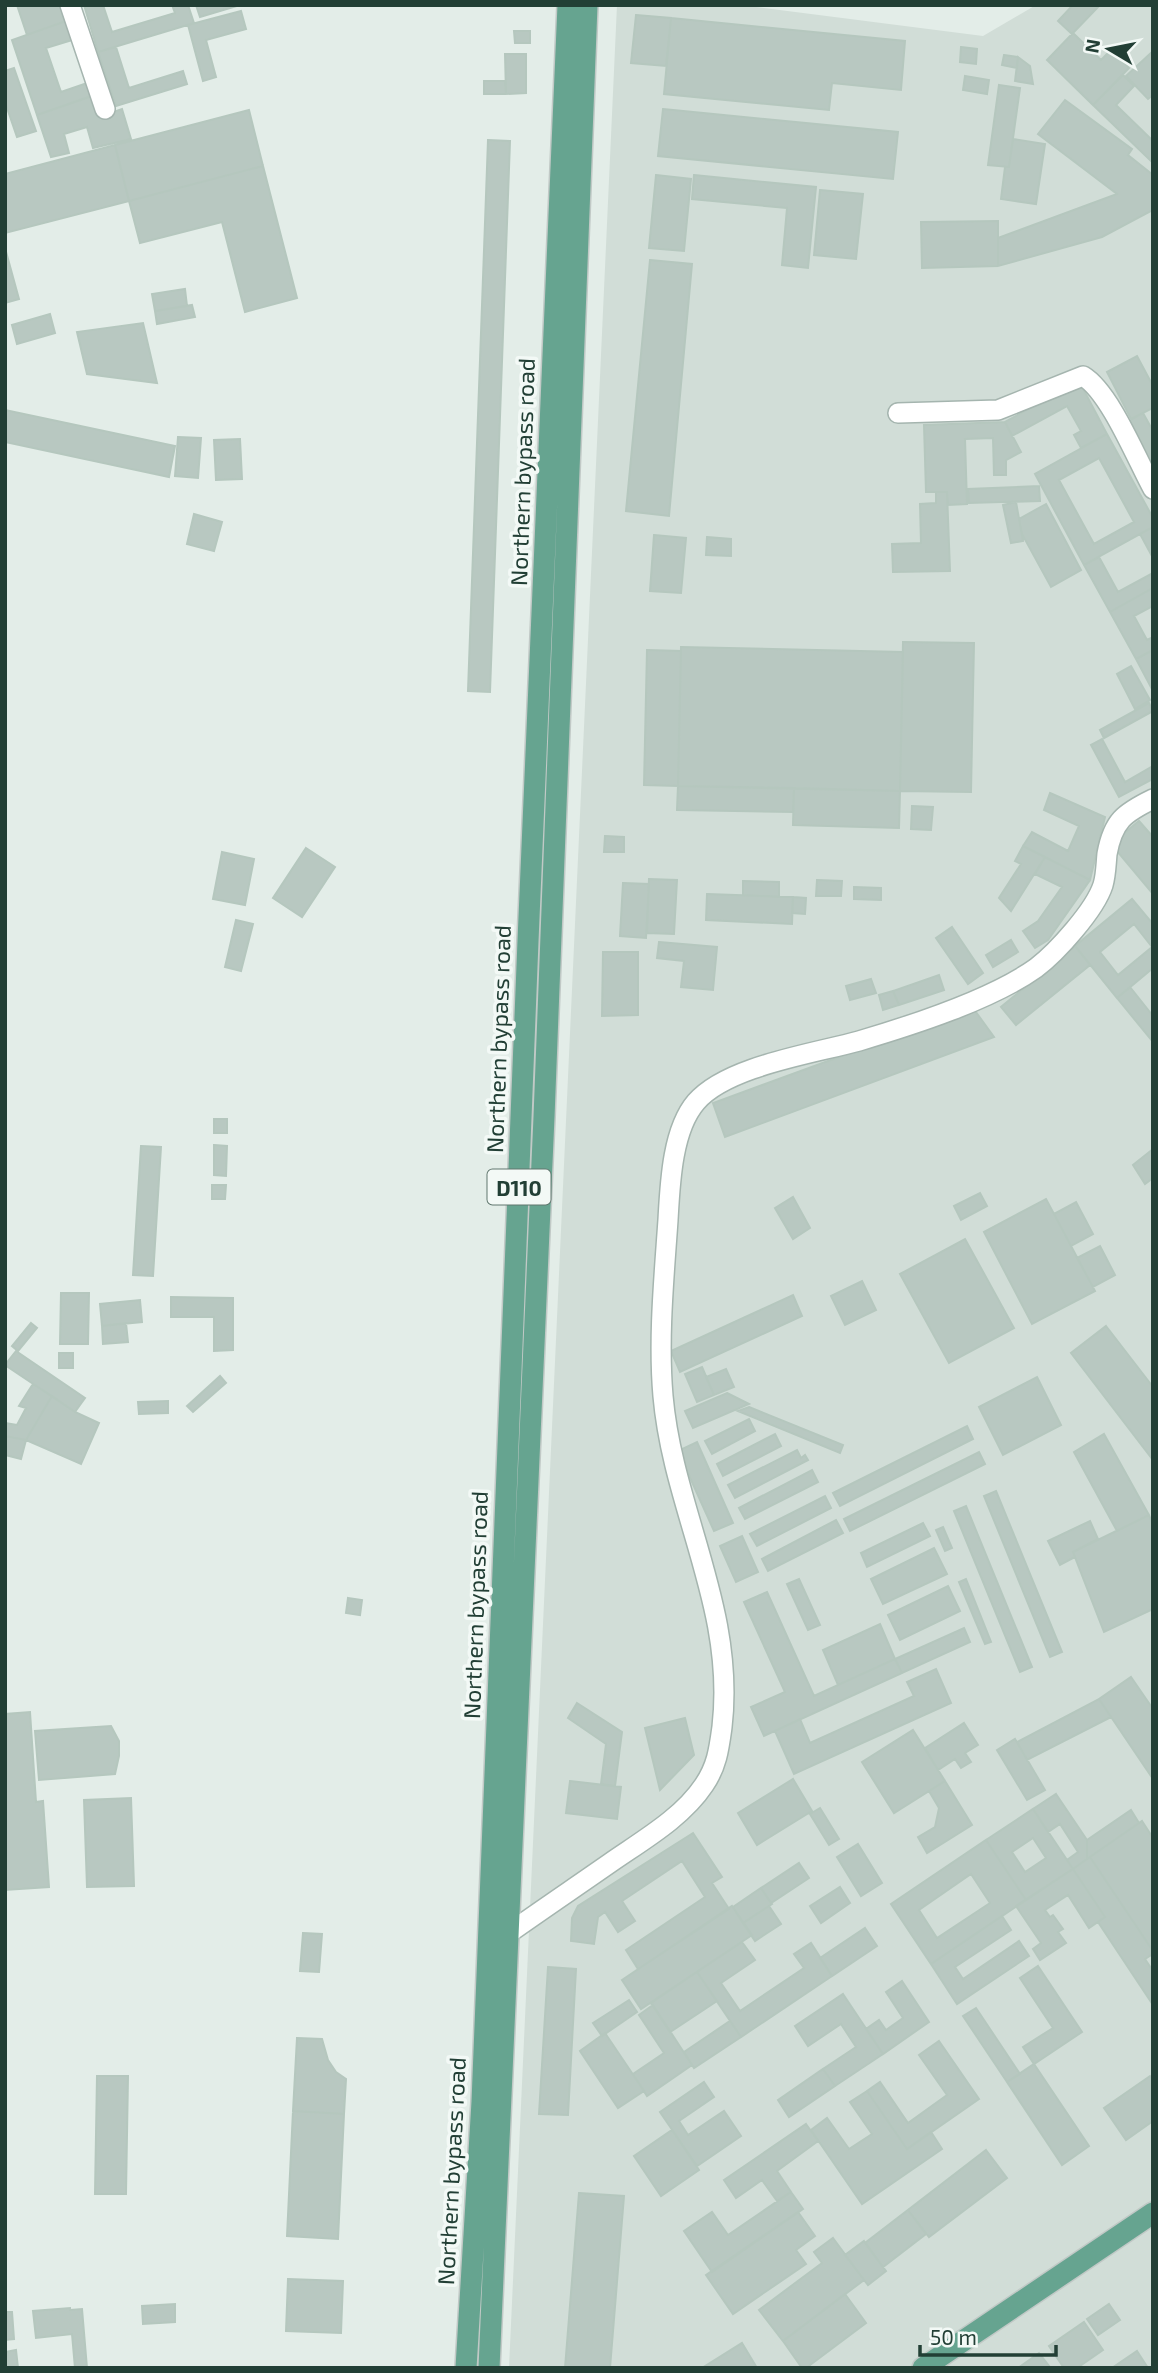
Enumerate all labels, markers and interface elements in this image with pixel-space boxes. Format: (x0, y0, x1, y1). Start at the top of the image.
north arrow (1074, 14, 1144, 84)
text: N (1079, 37, 1104, 55)
street label: Northern bypass road (504, 358, 540, 586)
street label: Northern bypass road (480, 925, 516, 1153)
road number: D110 (488, 1170, 550, 1204)
street label: Northern bypass road (457, 1491, 493, 1719)
street label: Northern bypass road (431, 2056, 471, 2286)
scale bar (920, 2314, 1056, 2358)
text: 50 m (930, 2324, 977, 2349)

